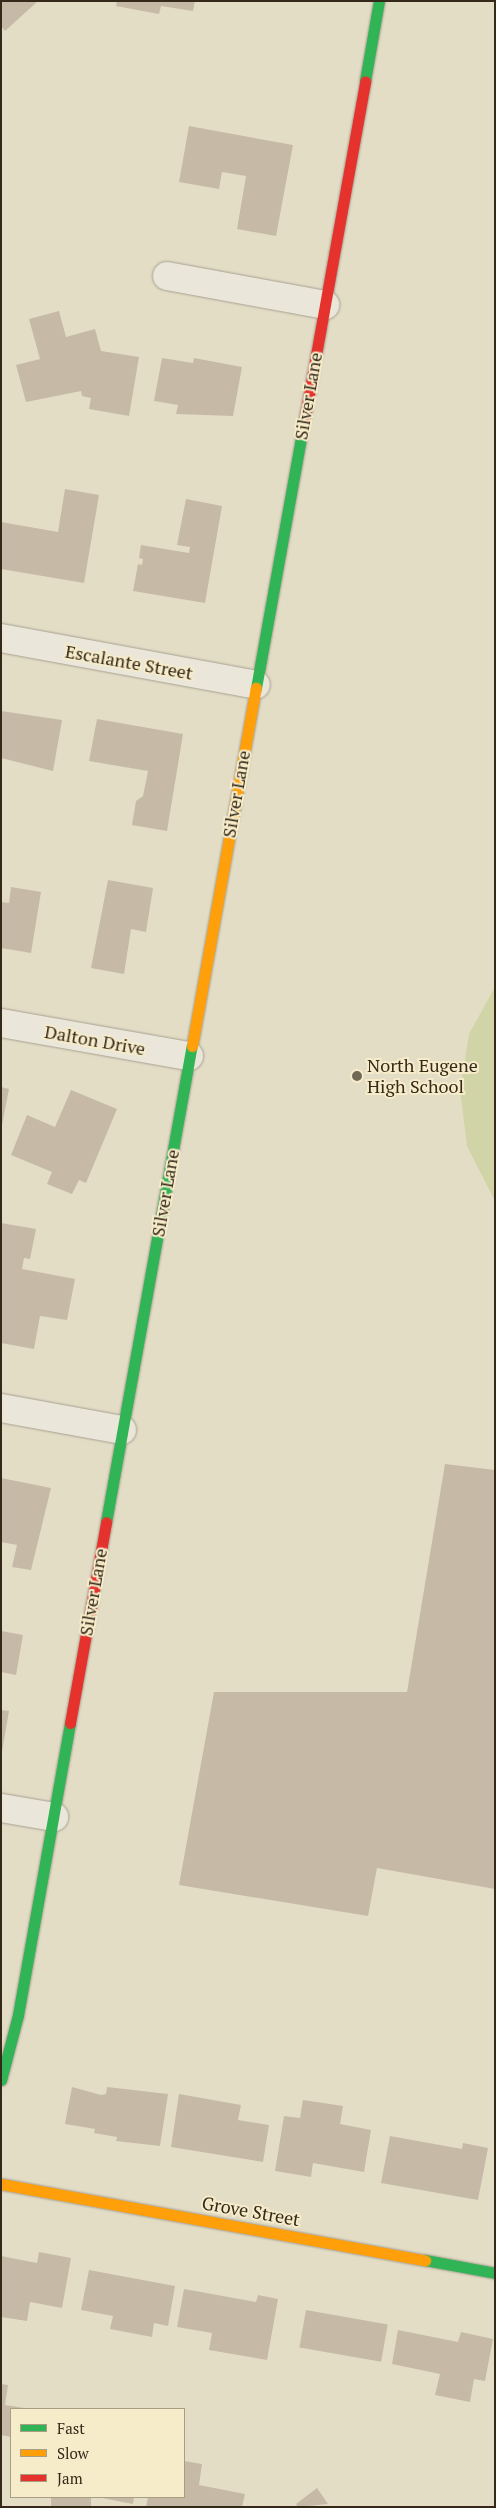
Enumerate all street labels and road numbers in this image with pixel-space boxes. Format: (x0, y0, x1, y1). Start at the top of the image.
street label: Silver Lane (290, 351, 326, 441)
street label: Escalante Street (64, 640, 194, 684)
street label: Silver Lane (218, 749, 254, 839)
street label: Dalton Drive (43, 1021, 147, 1059)
street label: Silver Lane (147, 1148, 183, 1238)
street label: Silver Lane (75, 1547, 111, 1637)
street label: Grove Street (200, 2192, 302, 2230)

